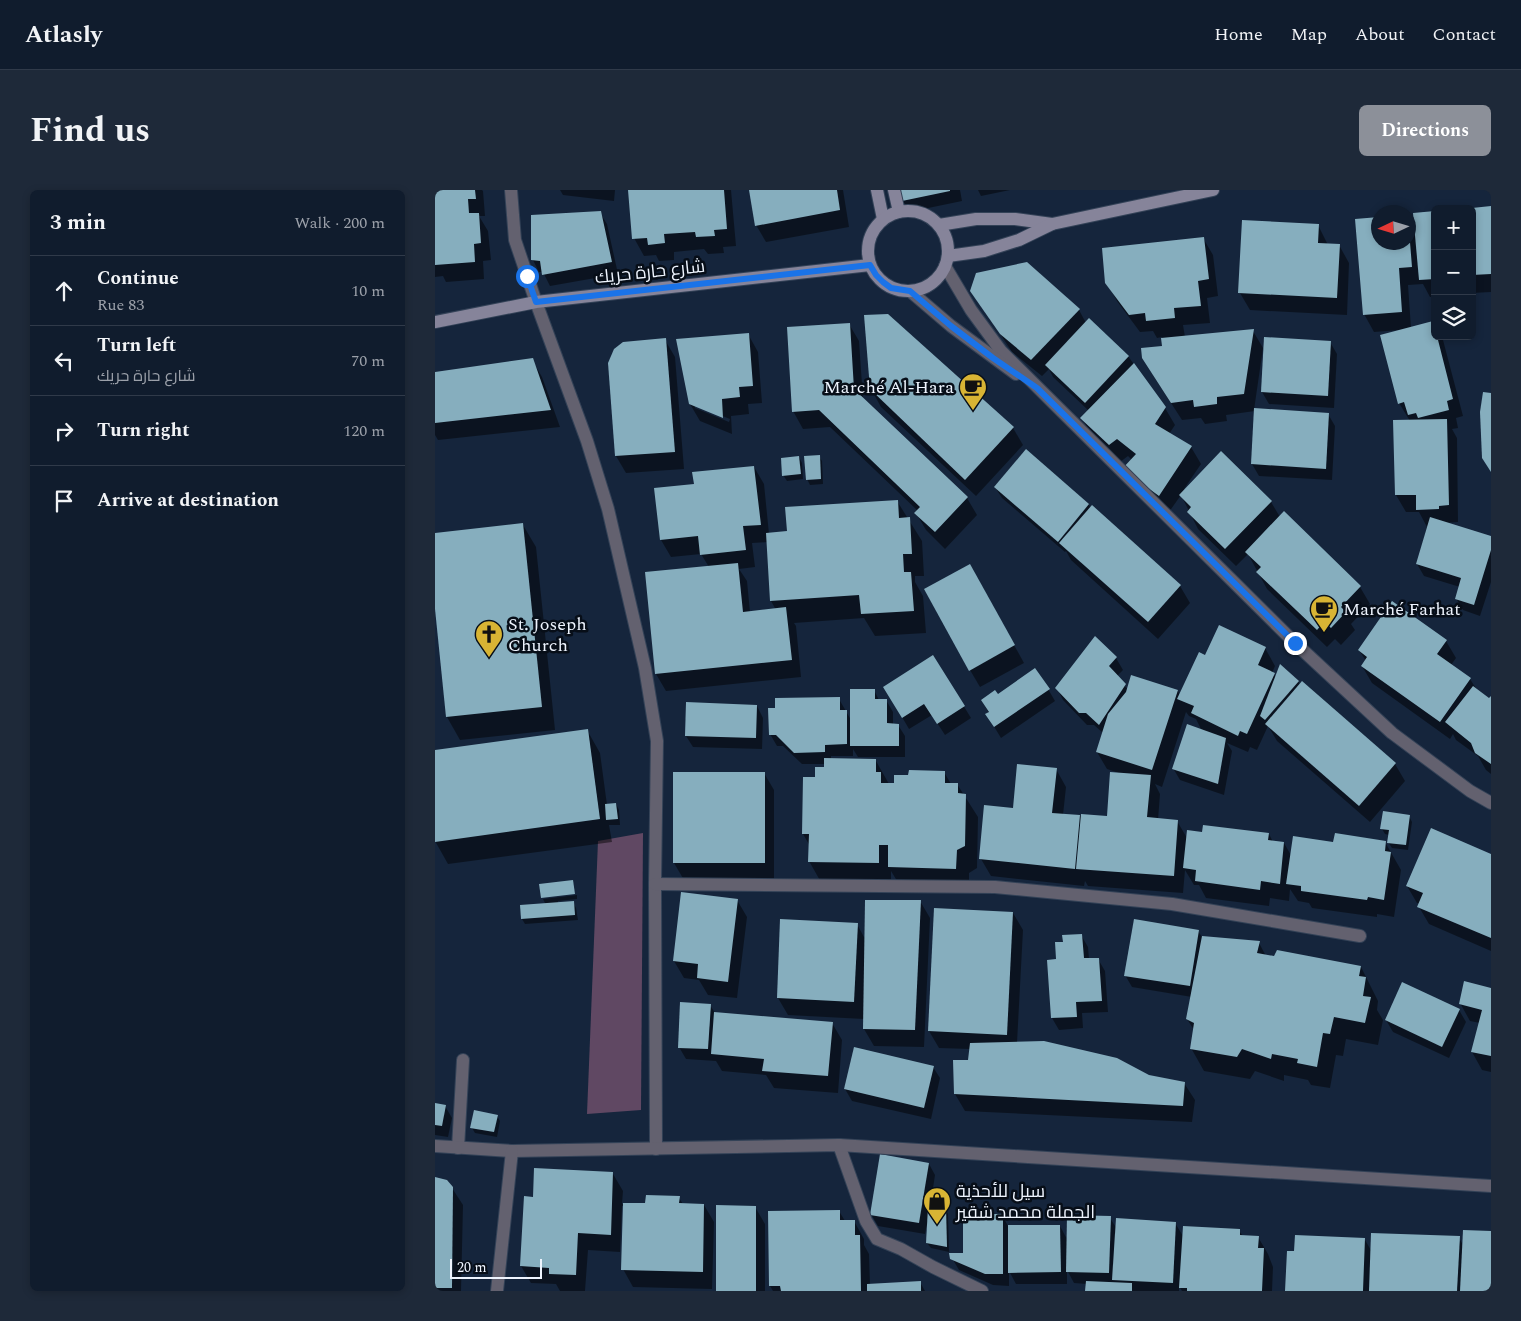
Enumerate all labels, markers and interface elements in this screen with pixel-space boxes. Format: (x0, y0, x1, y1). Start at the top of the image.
text: Atlasly (25, 17, 102, 53)
text: Home (1214, 21, 1263, 48)
text: Map (1291, 21, 1327, 48)
text: About (1355, 21, 1405, 48)
text: Contact (1433, 21, 1496, 48)
text: Find us (30, 104, 150, 157)
button: Directions (1359, 105, 1491, 156)
north arrow (1371, 205, 1416, 250)
map controls (1431, 205, 1476, 340)
button: + (1431, 205, 1476, 250)
text: 3 min (50, 207, 106, 239)
text: Walk · 200 m (294, 211, 385, 235)
button: − (1431, 250, 1476, 295)
street label: شارع حارة حريك (594, 253, 706, 291)
text: Continue (97, 264, 179, 293)
route start (516, 265, 539, 288)
icon: ahead (50, 277, 78, 305)
text: 10 m (351, 279, 385, 303)
text: Rue 83 (97, 293, 144, 317)
button: layers (1431, 295, 1476, 340)
text: Turn left (97, 331, 176, 360)
icon: left (50, 347, 78, 375)
text: 70 m (351, 349, 385, 373)
text: شارع حارة حريك (97, 364, 195, 388)
cafe icon: Marché Al-Hara (958, 372, 988, 411)
place label: Marché Al-Hara (824, 374, 954, 401)
text: Turn right (97, 416, 190, 445)
icon: right (50, 417, 78, 445)
text: 120 m (343, 419, 385, 443)
text: Arrive at destination (97, 486, 279, 515)
icon: arrive (50, 487, 78, 515)
cafe icon: Marché Farhat (1309, 594, 1339, 633)
place label: Marché Farhat (1343, 596, 1461, 623)
place label: St. Joseph Church (508, 611, 587, 659)
church icon: St. Joseph Church (474, 619, 504, 658)
route end (1284, 632, 1307, 655)
place label: سيل للأحذية الجملة محمد شقير (955, 1178, 1095, 1226)
shop icon: سيل للأحذية الجملة محمد شقير (922, 1186, 952, 1225)
scale bar (450, 1256, 543, 1279)
text: 20 m (457, 1257, 487, 1278)

